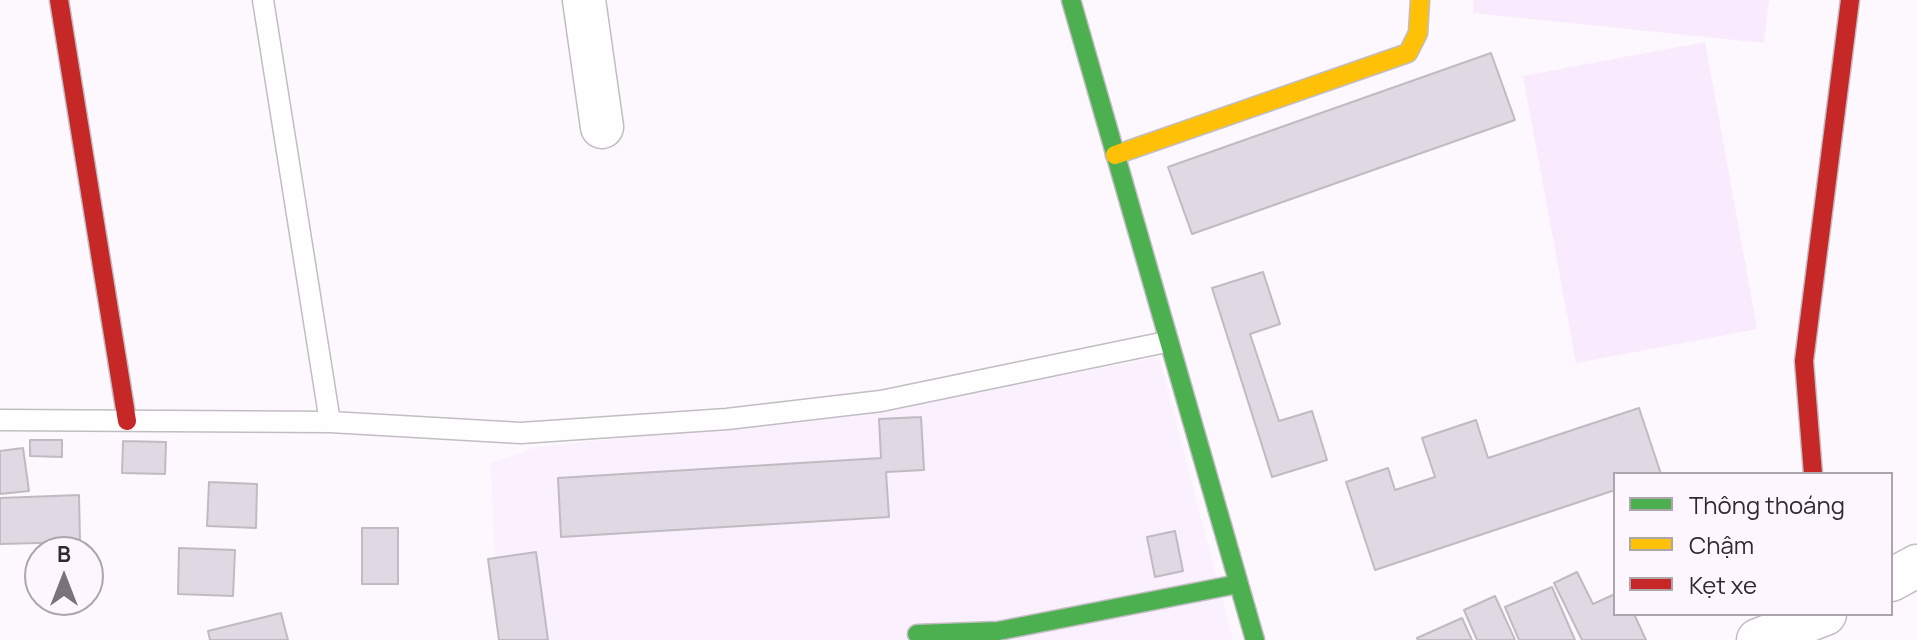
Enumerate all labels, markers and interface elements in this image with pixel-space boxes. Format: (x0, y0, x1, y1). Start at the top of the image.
legend (1613, 472, 1893, 616)
text: Thông thoáng (1689, 488, 1845, 521)
text: Chậm (1689, 528, 1754, 561)
north arrow (24, 536, 104, 616)
text: B (57, 539, 71, 569)
text: Kẹt xe (1689, 568, 1757, 601)

